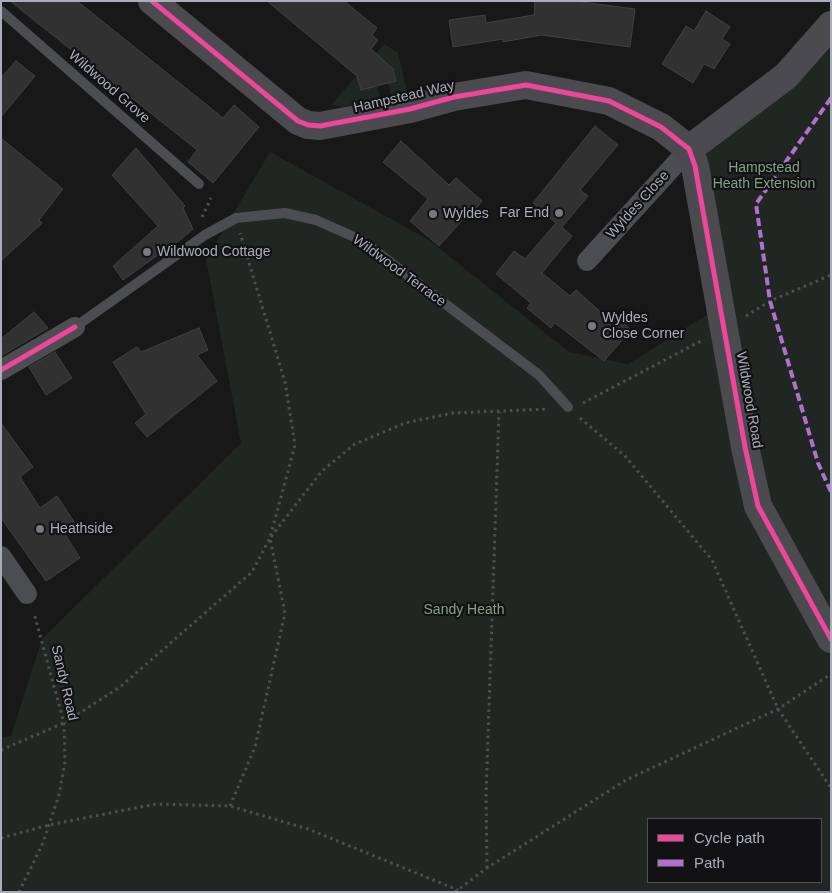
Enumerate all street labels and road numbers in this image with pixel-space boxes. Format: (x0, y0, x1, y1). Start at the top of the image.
street label: Wildwood Grove (65, 47, 153, 127)
street label: Hampstead Way (352, 77, 456, 117)
street label: Wyldes Close (603, 168, 673, 242)
street label: Wildwood Terrace (349, 232, 449, 310)
street label: Wildwood Road (732, 350, 766, 450)
street label: Sandy Road (47, 644, 81, 722)

